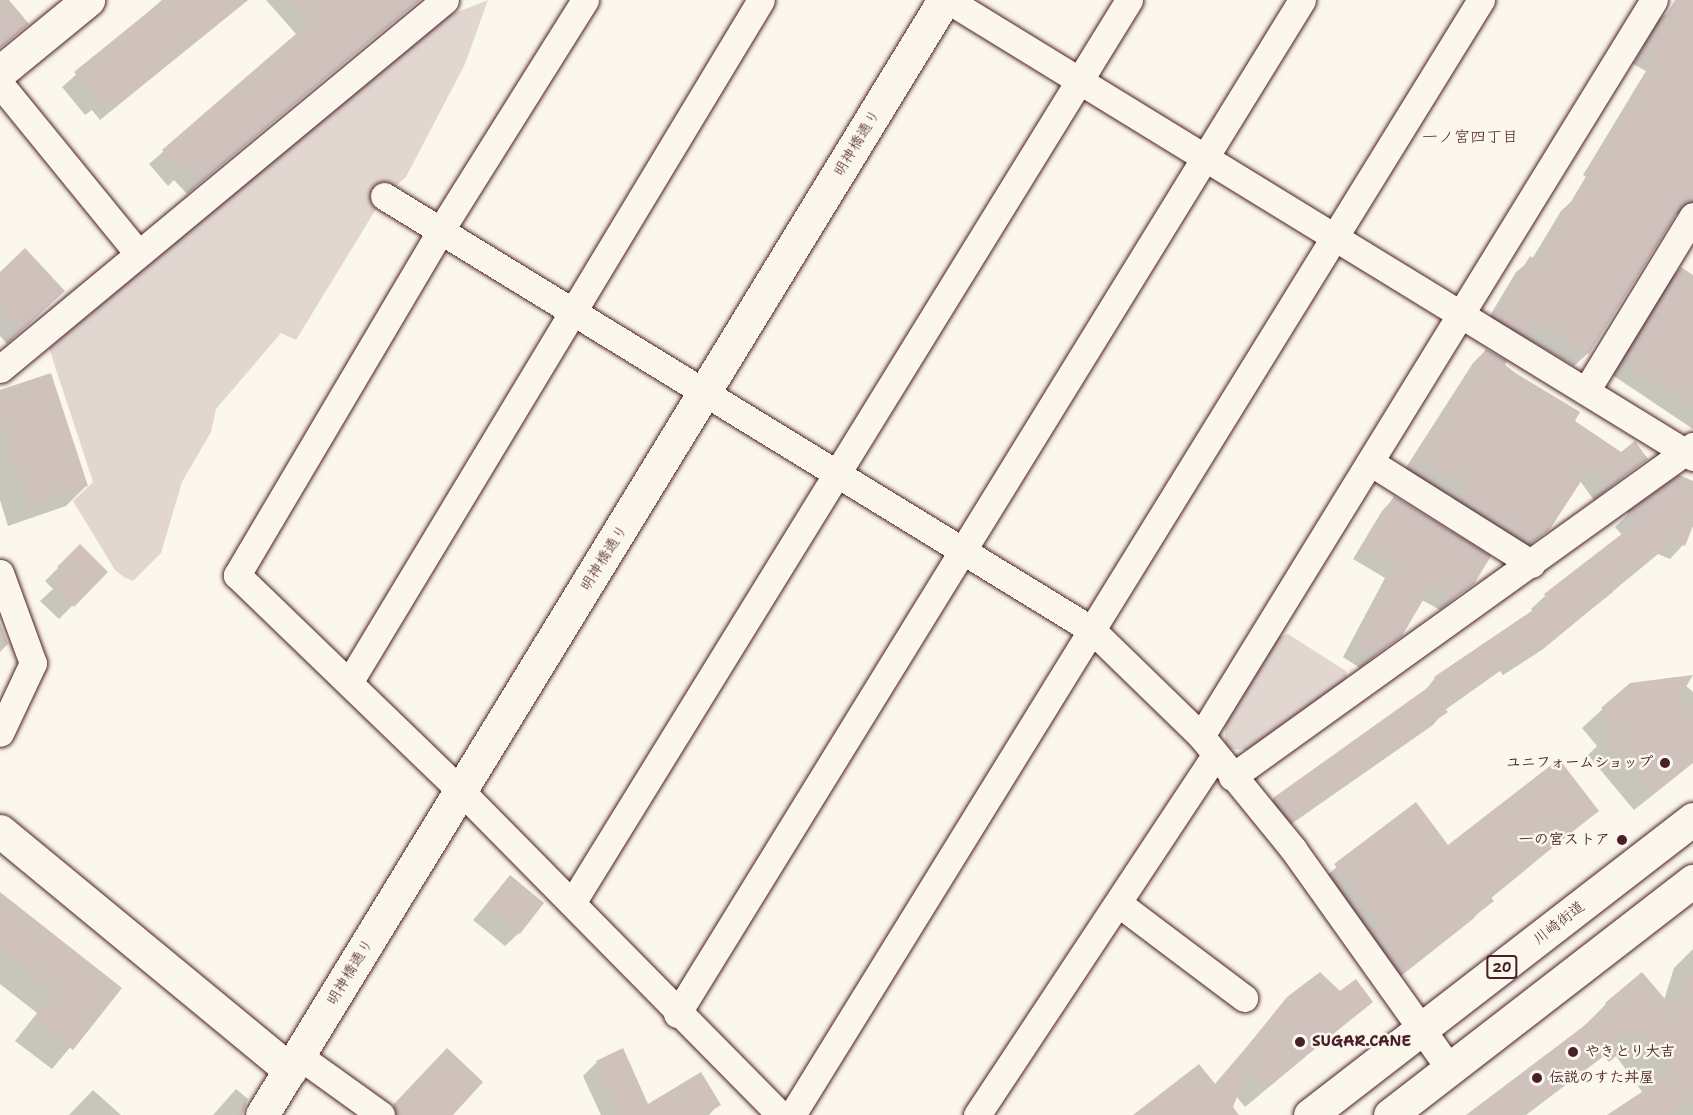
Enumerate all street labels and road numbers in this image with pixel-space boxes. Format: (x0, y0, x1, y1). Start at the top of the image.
street label: 明神橋通り (830, 106, 884, 180)
street label: 明神橋通り (576, 521, 632, 595)
street label: 川崎街道 (1530, 897, 1588, 949)
street label: 明神橋通り (323, 935, 377, 1009)
road number: 20 (1486, 956, 1518, 978)

